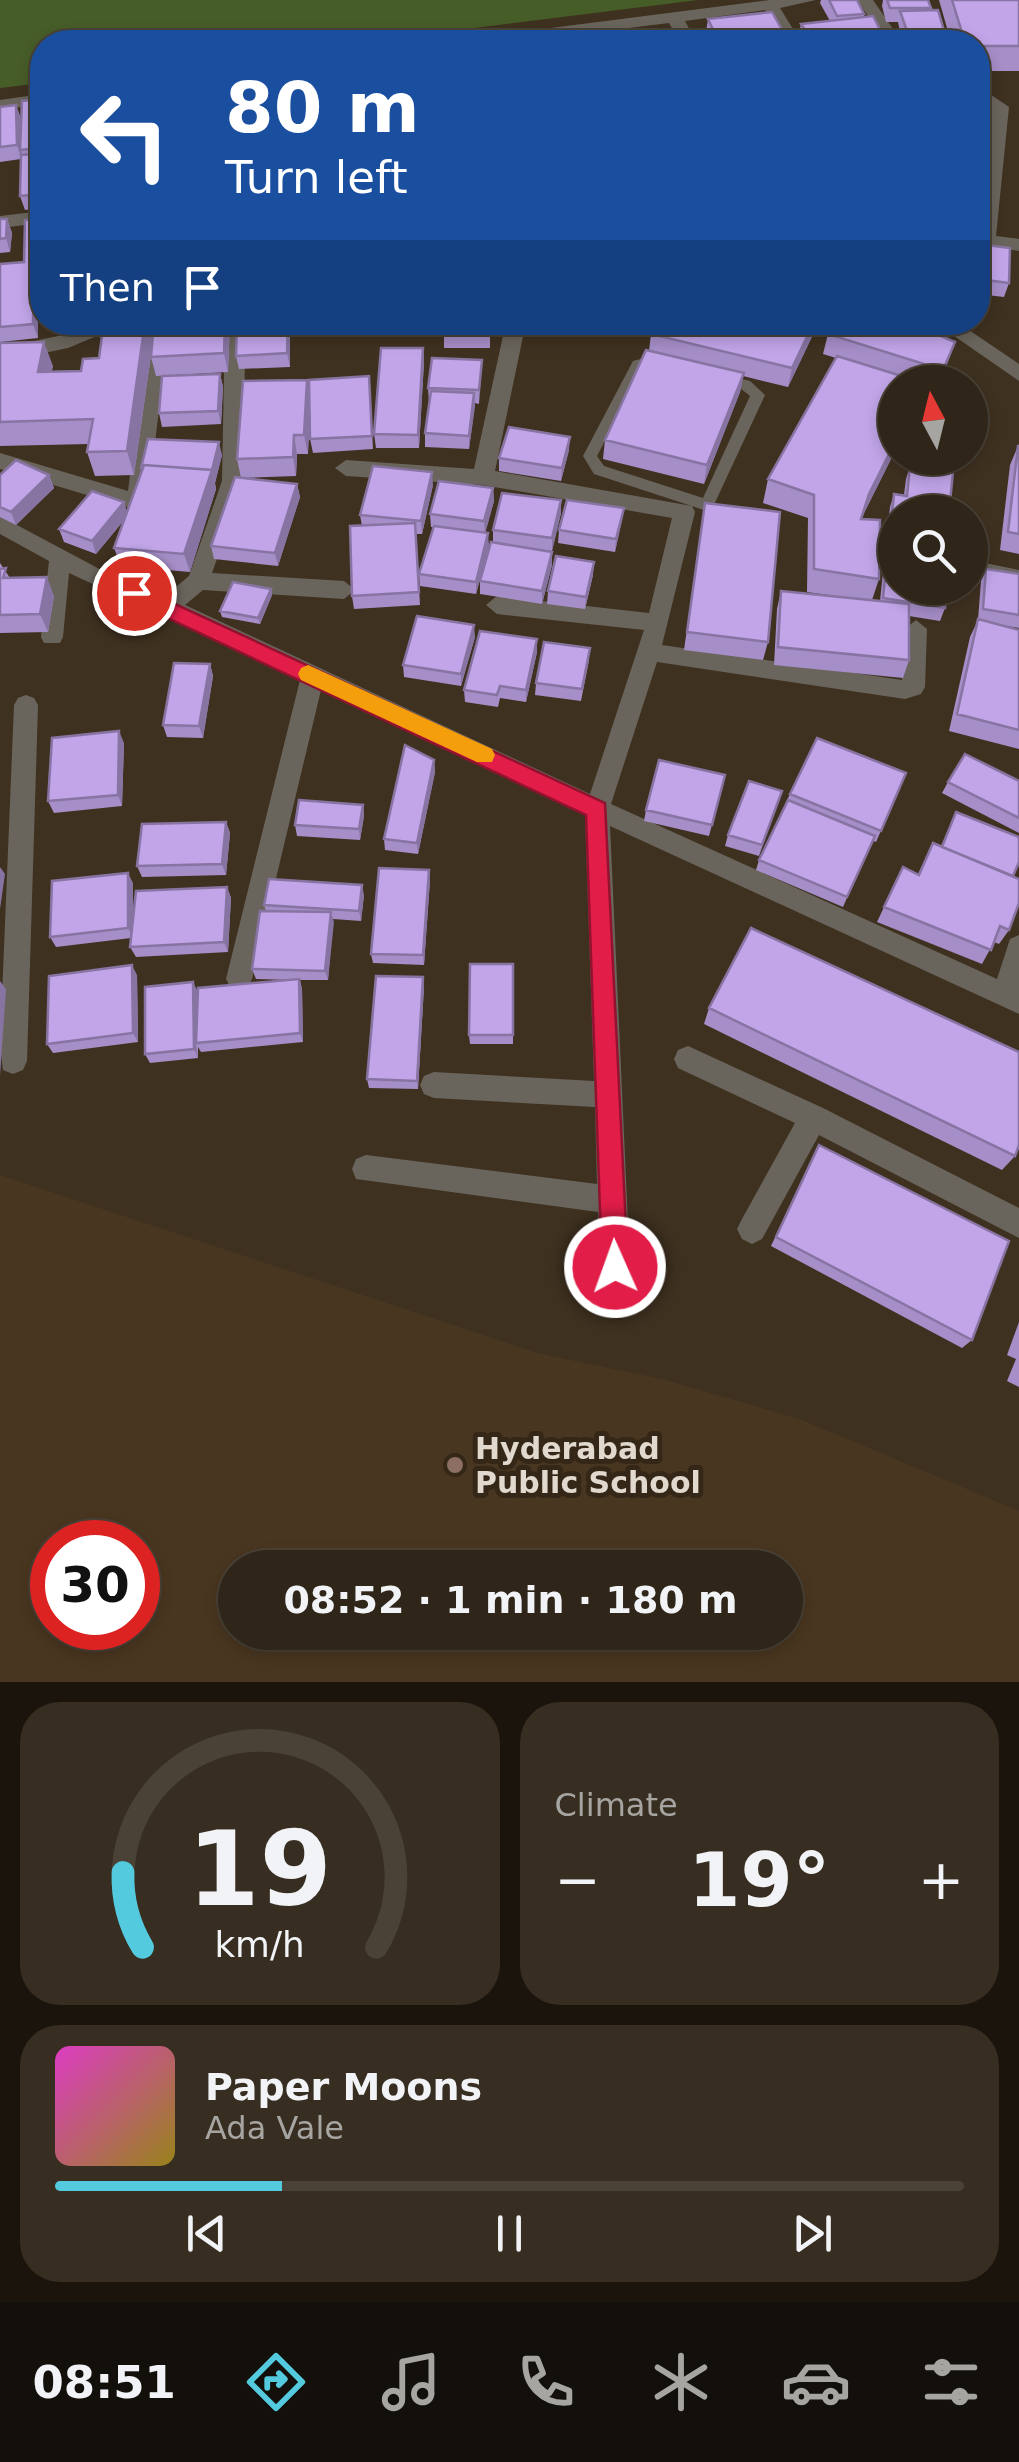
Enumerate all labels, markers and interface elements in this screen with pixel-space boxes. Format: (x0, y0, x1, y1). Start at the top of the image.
text: 80 m (225, 67, 420, 149)
icon: left (60, 70, 190, 200)
text: Turn left (225, 151, 408, 204)
icon: arrive (175, 260, 230, 315)
text: Then (60, 266, 155, 310)
north arrow (878, 365, 988, 475)
map controls (878, 365, 988, 605)
button: search (878, 495, 988, 605)
pin (92, 551, 177, 636)
icon: arrive (107, 566, 162, 621)
position arrow (563, 1215, 667, 1319)
place label: Hyderabad Public School (475, 1431, 701, 1500)
marker: Hyderabad Public School (444, 1454, 466, 1476)
speed limit sign: 30 (30, 1520, 160, 1650)
text: 08:52 · 1 min · 180 m (283, 1578, 738, 1622)
text: Climate (555, 1786, 678, 1824)
text: 19 (187, 1808, 332, 1930)
text: 19° (688, 1836, 830, 1924)
text: − (555, 1848, 601, 1912)
text: + (918, 1848, 964, 1912)
text: km/h (215, 1924, 305, 1965)
text: Paper Moons (205, 2065, 482, 2109)
text: Ada Vale (205, 2109, 344, 2147)
icon: previous (179, 2206, 234, 2261)
icon: pause (482, 2206, 537, 2261)
icon: next (785, 2206, 840, 2261)
icon: directions (241, 2347, 311, 2417)
icon: music (376, 2347, 446, 2417)
icon: phone (511, 2347, 581, 2417)
icon: climate (646, 2347, 716, 2417)
icon: car (781, 2347, 851, 2417)
icon: filters (916, 2347, 986, 2417)
text: 08:51 (33, 2356, 176, 2409)

